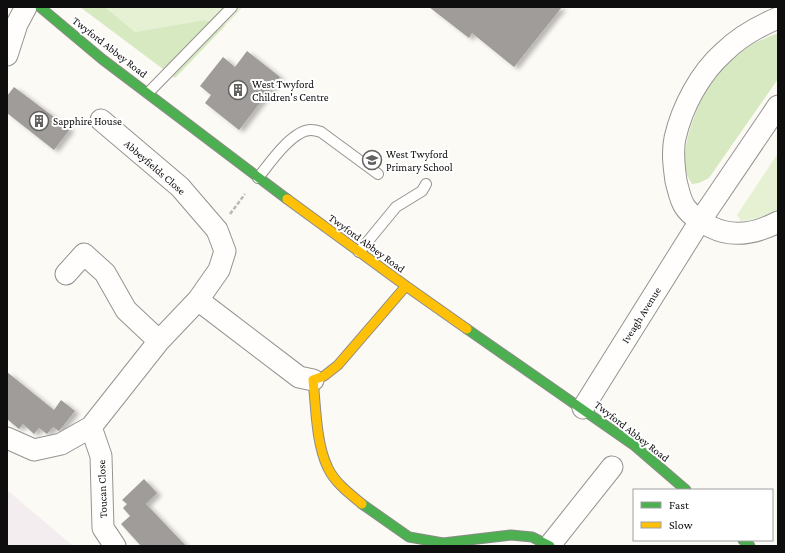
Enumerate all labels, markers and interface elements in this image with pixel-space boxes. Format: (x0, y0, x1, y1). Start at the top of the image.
street label: Twyford Abbey Road (70, 14, 150, 81)
place label: West Twyford Children's Centre (252, 78, 329, 103)
building icon: West Twyford Children's Centre (227, 79, 249, 101)
building icon: Sapphire House (28, 110, 50, 132)
place label: Sapphire House (53, 115, 122, 128)
street label: Abbeyfields Close (121, 137, 188, 198)
place label: West Twyford Primary School (386, 148, 453, 174)
school or university icon: West Twyford Primary School (361, 149, 383, 171)
street label: Twyford Abbey Road (326, 211, 408, 276)
street label: Iveagh Avenue (619, 285, 664, 346)
street label: Twyford Abbey Road (592, 398, 672, 465)
street label: Toucan Close (95, 459, 109, 518)
legend (633, 489, 773, 541)
text: Fast (669, 498, 690, 512)
text: Slow (669, 518, 693, 532)

